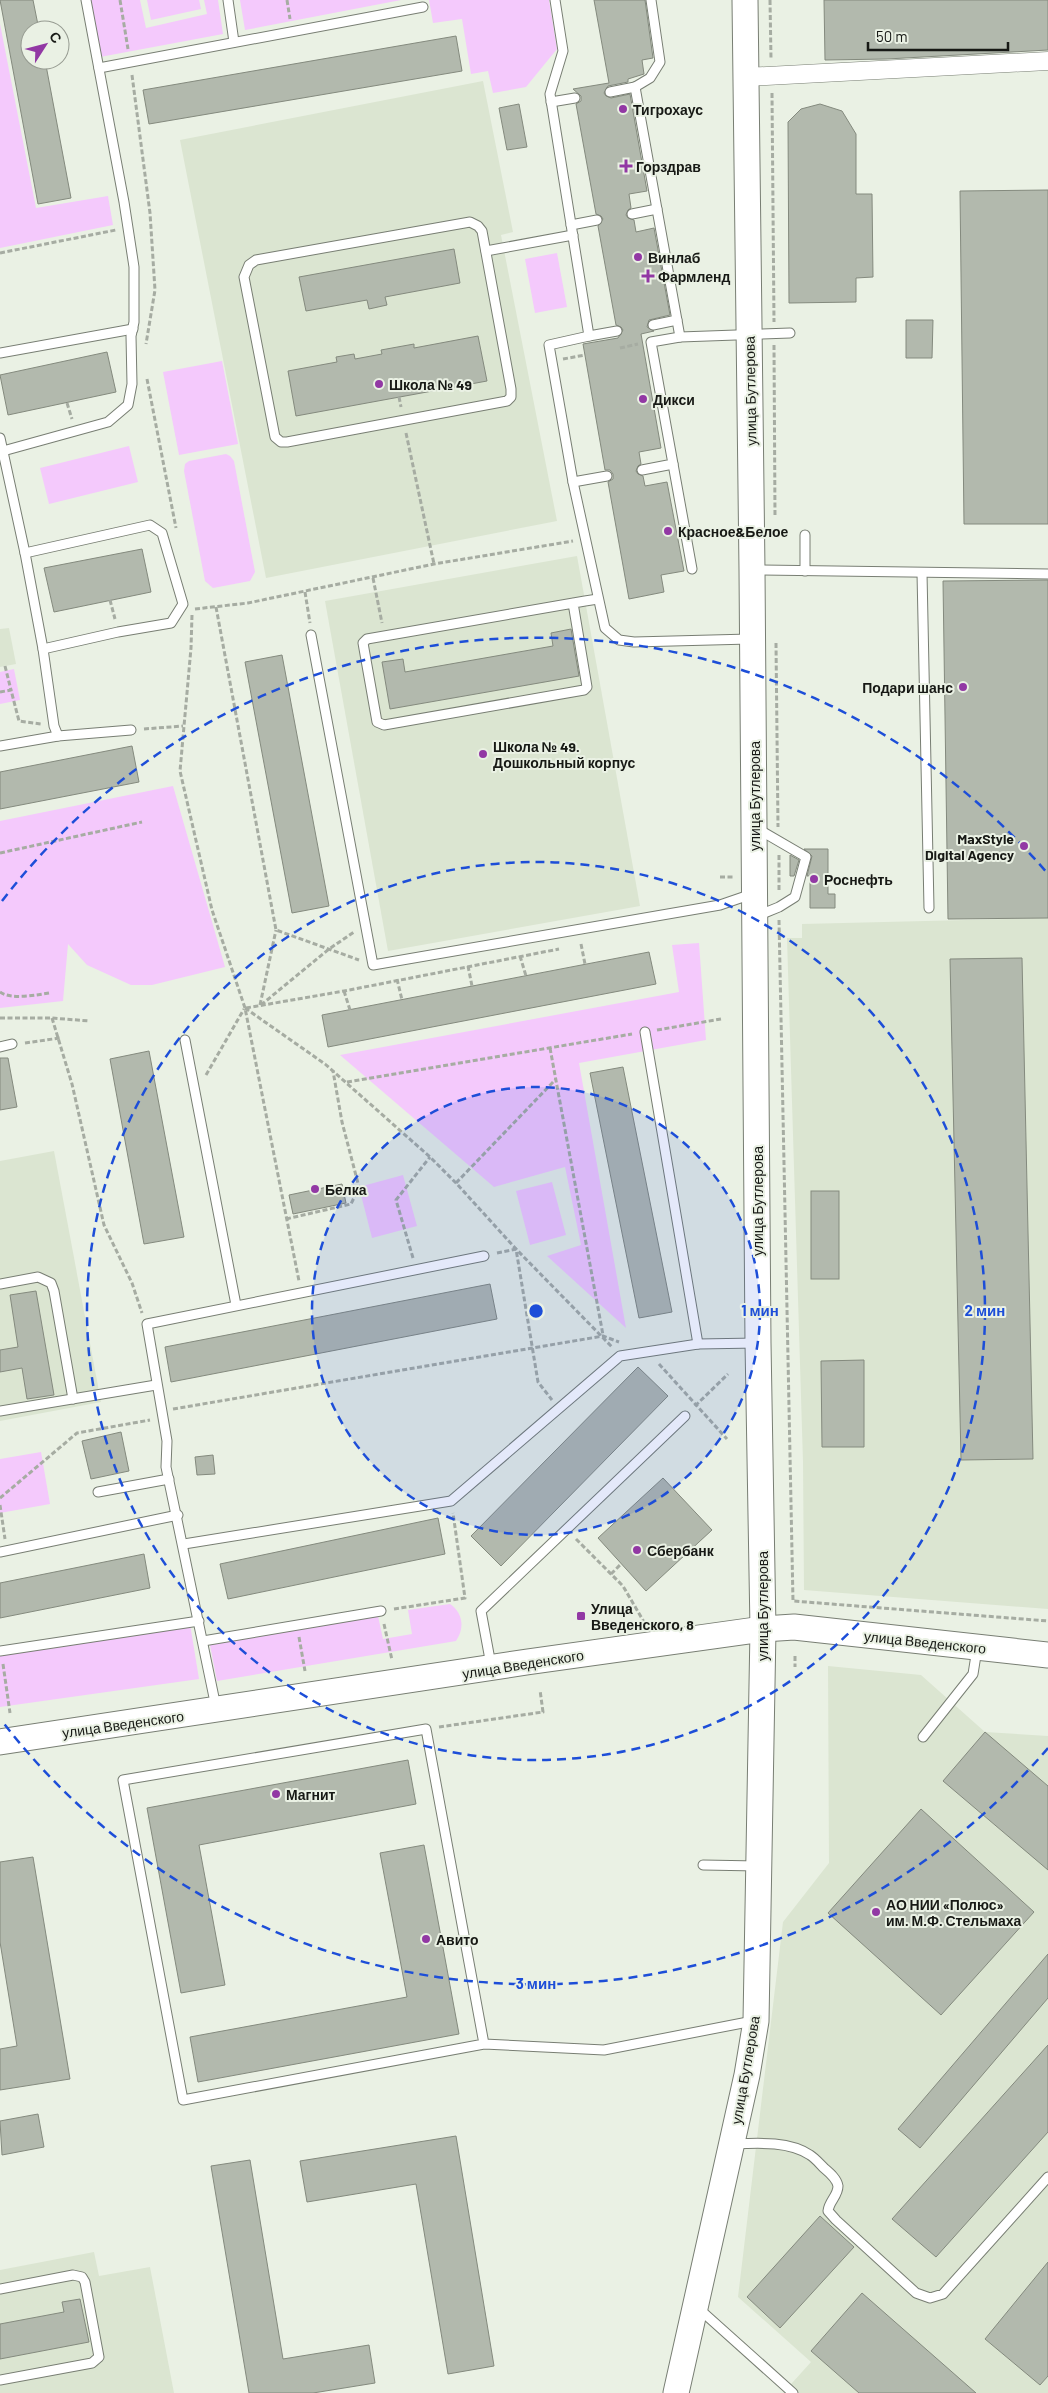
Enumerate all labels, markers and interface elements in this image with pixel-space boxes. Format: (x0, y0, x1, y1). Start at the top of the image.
north arrow (20, 20, 70, 70)
scale bar (868, 20, 1008, 52)
text: 50 m (876, 27, 908, 45)
text: С (46, 28, 66, 46)
place label: Тигрохаус (633, 101, 703, 118)
marker: Тигрохаус (617, 103, 629, 115)
place label: Горздрав (636, 158, 701, 175)
marker: Горздрав (620, 160, 632, 172)
place label: Винлаб (648, 249, 701, 266)
marker: Винлаб (632, 251, 644, 263)
place label: Фармленд (658, 268, 730, 285)
marker: Фармленд (642, 270, 654, 282)
street label: улица Бутлерова (741, 336, 759, 446)
place label: Школа № 49 (389, 376, 472, 393)
marker: Школа № 49 (373, 378, 385, 390)
place label: Дикси (653, 391, 695, 408)
marker: Дикси (637, 393, 649, 405)
place label: Красное&Белое (678, 523, 788, 540)
marker: Красное&Белое (662, 525, 674, 537)
place label: Подари шанс (862, 679, 953, 696)
marker: Подари шанс (957, 681, 969, 693)
place label: Школа № 49. Дошкольный корпус (493, 738, 636, 771)
street label: улица Бутлерова (746, 741, 763, 851)
marker: Школа № 49. Дошкольный корпус (477, 748, 489, 760)
place label: MaxStyle Digital Agency (925, 830, 1014, 863)
marker: MaxStyle Digital Agency (1018, 840, 1030, 852)
place label: Роснефть (824, 871, 893, 888)
marker: Роснефть (808, 873, 820, 885)
street label: улица Бутлерова (749, 1146, 766, 1256)
place label: Белка (325, 1181, 367, 1198)
marker: Белка (309, 1183, 321, 1195)
text: 1 мин (741, 1301, 779, 1319)
text: 2 мин (965, 1301, 1005, 1319)
centre of rings (527, 1302, 545, 1320)
place label: Сбербанк (647, 1542, 715, 1559)
marker: Сбербанк (631, 1544, 643, 1556)
street label: улица Бутлерова (754, 1551, 771, 1661)
place label: Улица Введенского, 8 (591, 1600, 694, 1633)
marker: Улица Введенского, 8 (575, 1610, 587, 1622)
street label: улица Введенского (863, 1627, 987, 1657)
street label: улица Введенского (461, 1646, 585, 1682)
street label: улица Введенского (61, 1707, 185, 1741)
place label: Магнит (286, 1786, 336, 1803)
marker: Магнит (270, 1788, 282, 1800)
place label: АО НИИ «Полюс» им. М.Ф. Стельмаха (886, 1896, 1022, 1929)
marker: АО НИИ «Полюс» им. М.Ф. Стельмаха (870, 1906, 882, 1918)
place label: Авито (436, 1931, 479, 1948)
marker: Авито (420, 1933, 432, 1945)
text: 3 мин (516, 1974, 556, 1992)
street label: улица Бутлерова (727, 2014, 763, 2126)

